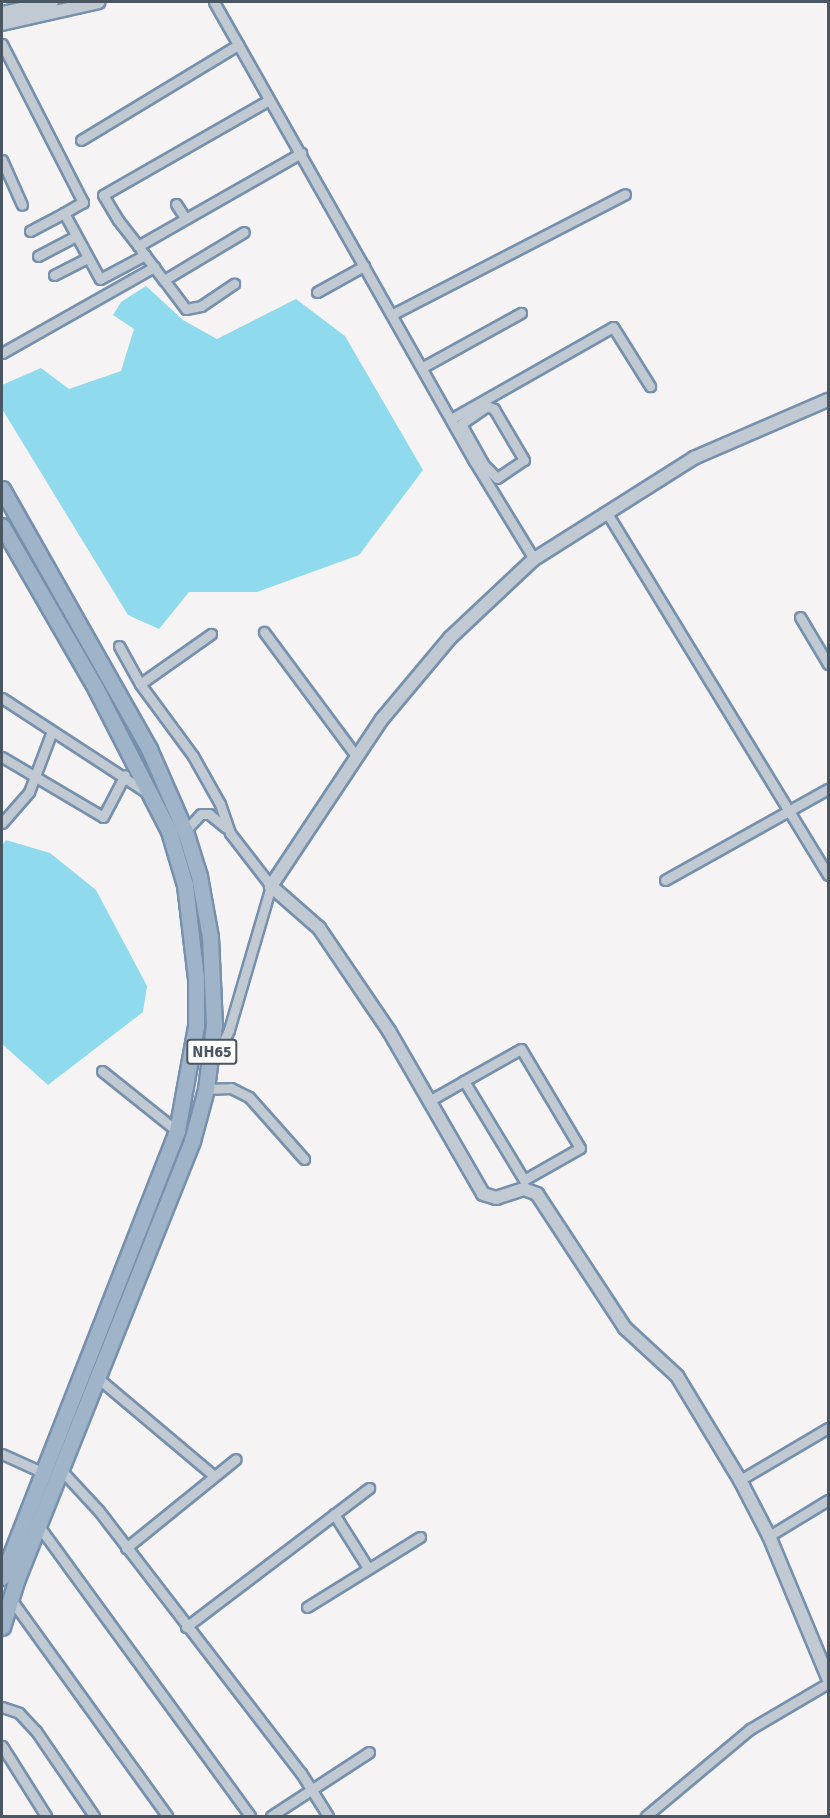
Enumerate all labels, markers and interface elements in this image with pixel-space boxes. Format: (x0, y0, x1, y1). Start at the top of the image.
road number: NH65 (185, 1039, 239, 1065)

